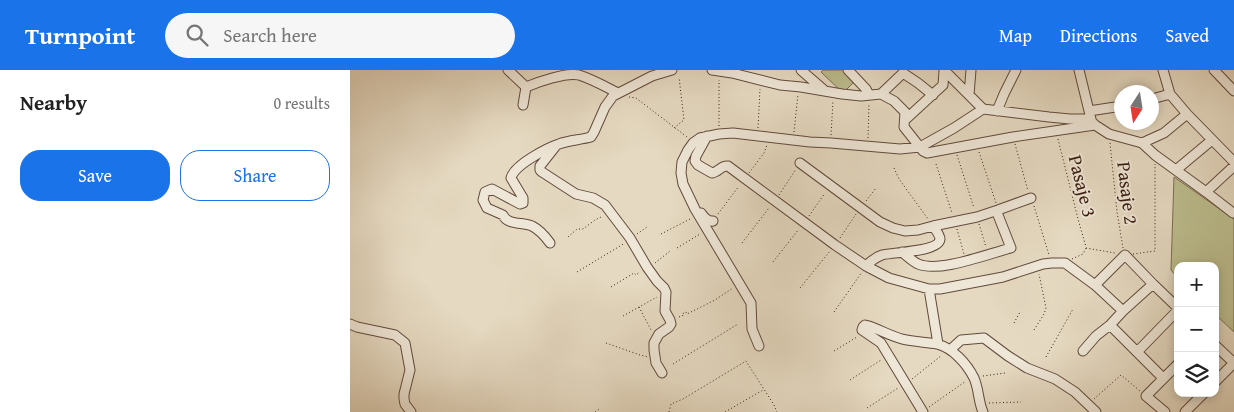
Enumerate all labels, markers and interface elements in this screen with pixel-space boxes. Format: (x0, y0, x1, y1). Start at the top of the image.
search box (165, 13, 515, 58)
text: Turnpoint (25, 18, 135, 53)
icon: search (183, 21, 211, 49)
text: Search here (223, 21, 317, 49)
text: Map (999, 22, 1032, 49)
text: Directions (1060, 22, 1137, 49)
text: Saved (1165, 22, 1209, 49)
north arrow (1114, 85, 1159, 130)
text: Nearby (20, 87, 87, 118)
text: 0 results (273, 91, 330, 115)
button: Save (20, 150, 170, 201)
button: Share (180, 150, 330, 201)
street label: Pasaje 3 (1062, 152, 1104, 220)
street label: Pasaje 2 (1110, 160, 1146, 226)
map controls (1174, 262, 1219, 397)
button: + (1174, 262, 1219, 307)
button: − (1174, 307, 1219, 352)
button: layers (1174, 352, 1219, 397)

